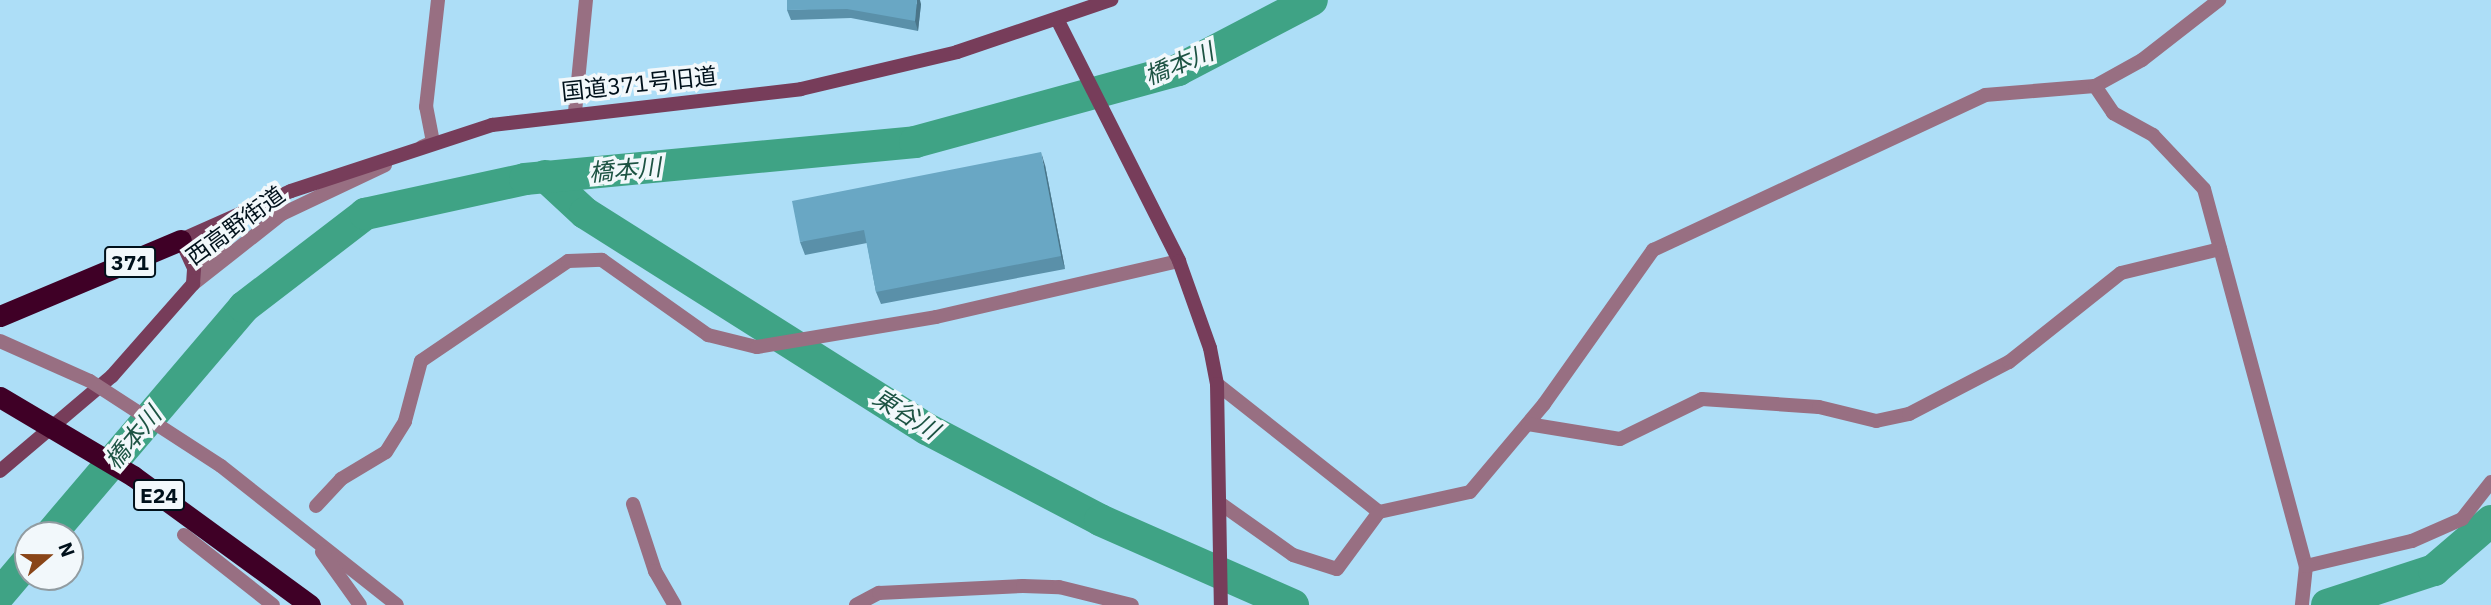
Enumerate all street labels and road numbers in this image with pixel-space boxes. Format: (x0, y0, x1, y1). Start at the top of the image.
street label: 国道371号旧道 (560, 61, 718, 105)
street label: 西高野街道 (180, 180, 290, 270)
road number: 371 (104, 244, 156, 280)
road number: E24 (133, 477, 185, 512)

